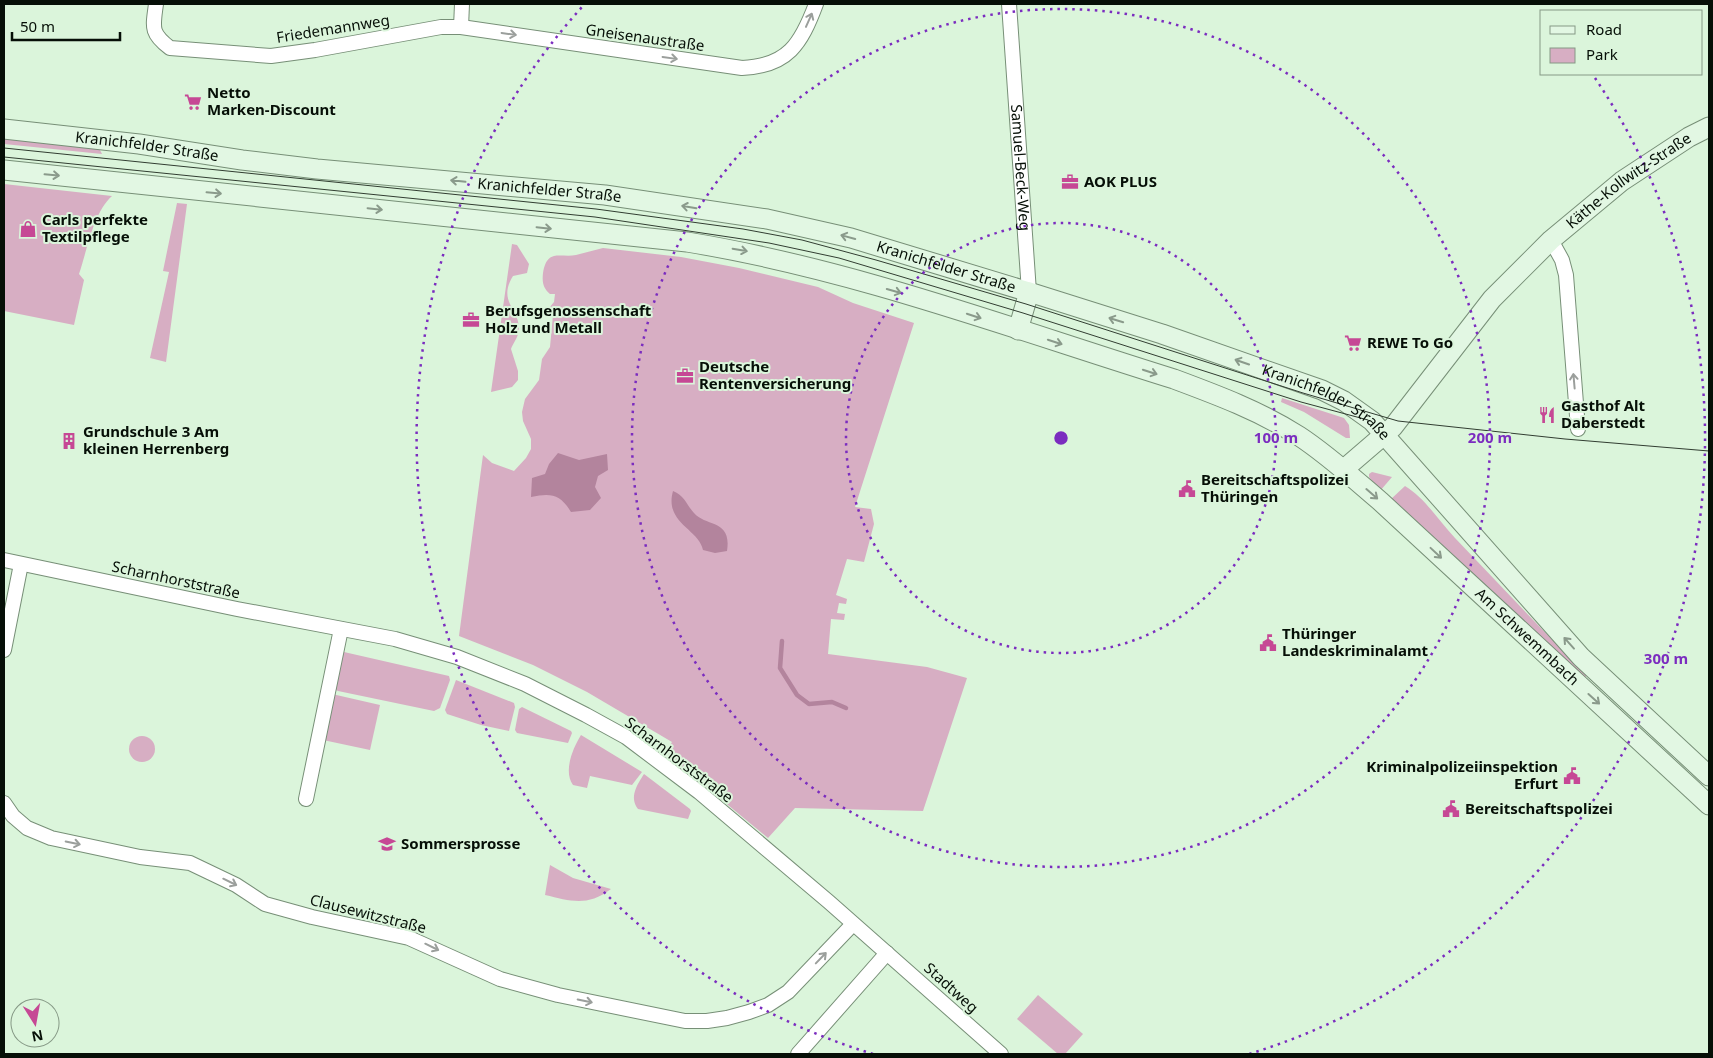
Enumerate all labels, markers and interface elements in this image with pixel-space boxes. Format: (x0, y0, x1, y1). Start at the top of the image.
street label: Friedemannweg (275, 9, 391, 47)
scale bar (12, 10, 120, 42)
legend (1540, 10, 1703, 75)
one-way arrow (805, 13, 814, 28)
text: 50 m (20, 16, 55, 36)
street label: Gneisenaustraße (584, 19, 706, 55)
text: Road (1586, 19, 1622, 39)
one-way arrow (501, 29, 517, 39)
text: Park (1586, 44, 1618, 64)
one-way arrow (661, 53, 677, 63)
place label: Netto Marken-Discount (207, 82, 336, 119)
supermarket icon: Netto Marken-Discount (183, 92, 203, 112)
street label: Samuel-Beck-Weg (1007, 104, 1036, 231)
street label: Kranichfelder Straße (74, 126, 220, 165)
street label: Käthe-Kollwitz-Straße (1561, 127, 1695, 233)
one-way arrow (44, 170, 60, 180)
place label: AOK PLUS (1084, 171, 1157, 191)
office icon: AOK PLUS (1060, 172, 1080, 192)
street label: Kranichfelder Straße (477, 173, 623, 206)
one-way arrow (450, 176, 466, 186)
one-way arrow (205, 188, 221, 198)
one-way arrow (681, 202, 697, 212)
one-way arrow (367, 204, 383, 214)
place label: Carls perfekte Textilpflege (42, 209, 148, 246)
shop icon: Carls perfekte Textilpflege (18, 219, 38, 239)
one-way arrow (536, 223, 552, 233)
one-way arrow (841, 232, 857, 241)
street label: Kranichfelder Straße (874, 235, 1018, 296)
one-way arrow (732, 246, 748, 256)
one-way arrow (886, 287, 902, 297)
place label: Berufsgenossenschaft Holz und Metall (485, 300, 652, 337)
office icon: Berufsgenossenschaft Holz und Metall (461, 310, 481, 330)
one-way arrow (966, 311, 982, 321)
one-way arrow (1108, 314, 1124, 324)
place label: REWE To Go (1367, 332, 1453, 352)
supermarket icon: REWE To Go (1343, 333, 1363, 353)
one-way arrow (1047, 338, 1063, 347)
place label: Deutsche Rentenversicherung (699, 356, 851, 393)
one-way arrow (1235, 357, 1250, 366)
street label: Kranichfelder Straße (1260, 359, 1395, 444)
office icon: Deutsche Rentenversicherung (675, 366, 695, 386)
one-way arrow (1142, 367, 1158, 377)
one-way arrow (1569, 373, 1579, 389)
place label: Gasthof Alt Daberstedt (1561, 395, 1646, 432)
restaurant icon: Gasthof Alt Daberstedt (1537, 405, 1557, 425)
place label: Grundschule 3 Am kleinen Herrenberg (83, 421, 229, 458)
text: 100 m (1254, 427, 1298, 447)
text: 200 m (1468, 427, 1512, 447)
centre of rings (1052, 429, 1070, 447)
building icon: Grundschule 3 Am kleinen Herrenberg (59, 431, 79, 451)
place label: Bereitschaftspolizei Thüringen (1201, 469, 1349, 506)
public building icon: Bereitschaftspolizei Thüringen (1177, 479, 1197, 499)
one-way arrow (1366, 489, 1379, 500)
one-way arrow (1430, 547, 1443, 559)
street label: Scharnhorststraße (110, 556, 242, 602)
street label: Am Schwemmbach (1471, 583, 1584, 689)
place label: Thüringer Landeskriminalamt (1282, 623, 1429, 660)
public building icon: Thüringer Landeskriminalamt (1258, 633, 1278, 653)
one-way arrow (1563, 636, 1574, 649)
text: 300 m (1644, 648, 1688, 668)
one-way arrow (1588, 693, 1601, 705)
street label: Scharnhorststraße (621, 712, 738, 806)
place label: Kriminalpolizeiinspektion Erfurt (1366, 756, 1558, 793)
public building icon: Kriminalpolizeiinspektion Erfurt (1562, 766, 1582, 786)
place label: Bereitschaftspolizei (1465, 798, 1613, 818)
public building icon: Bereitschaftspolizei (1441, 799, 1461, 819)
place label: Sommersprosse (401, 833, 520, 853)
school or university icon: Sommersprosse (377, 834, 397, 854)
one-way arrow (65, 838, 81, 848)
one-way arrow (222, 878, 237, 887)
street label: Clausewitzstraße (308, 889, 429, 937)
one-way arrow (425, 942, 440, 952)
one-way arrow (815, 952, 827, 964)
street label: Stadtweg (920, 958, 983, 1017)
one-way arrow (577, 996, 593, 1006)
north arrow (10, 998, 60, 1048)
text: N (30, 1026, 45, 1047)

